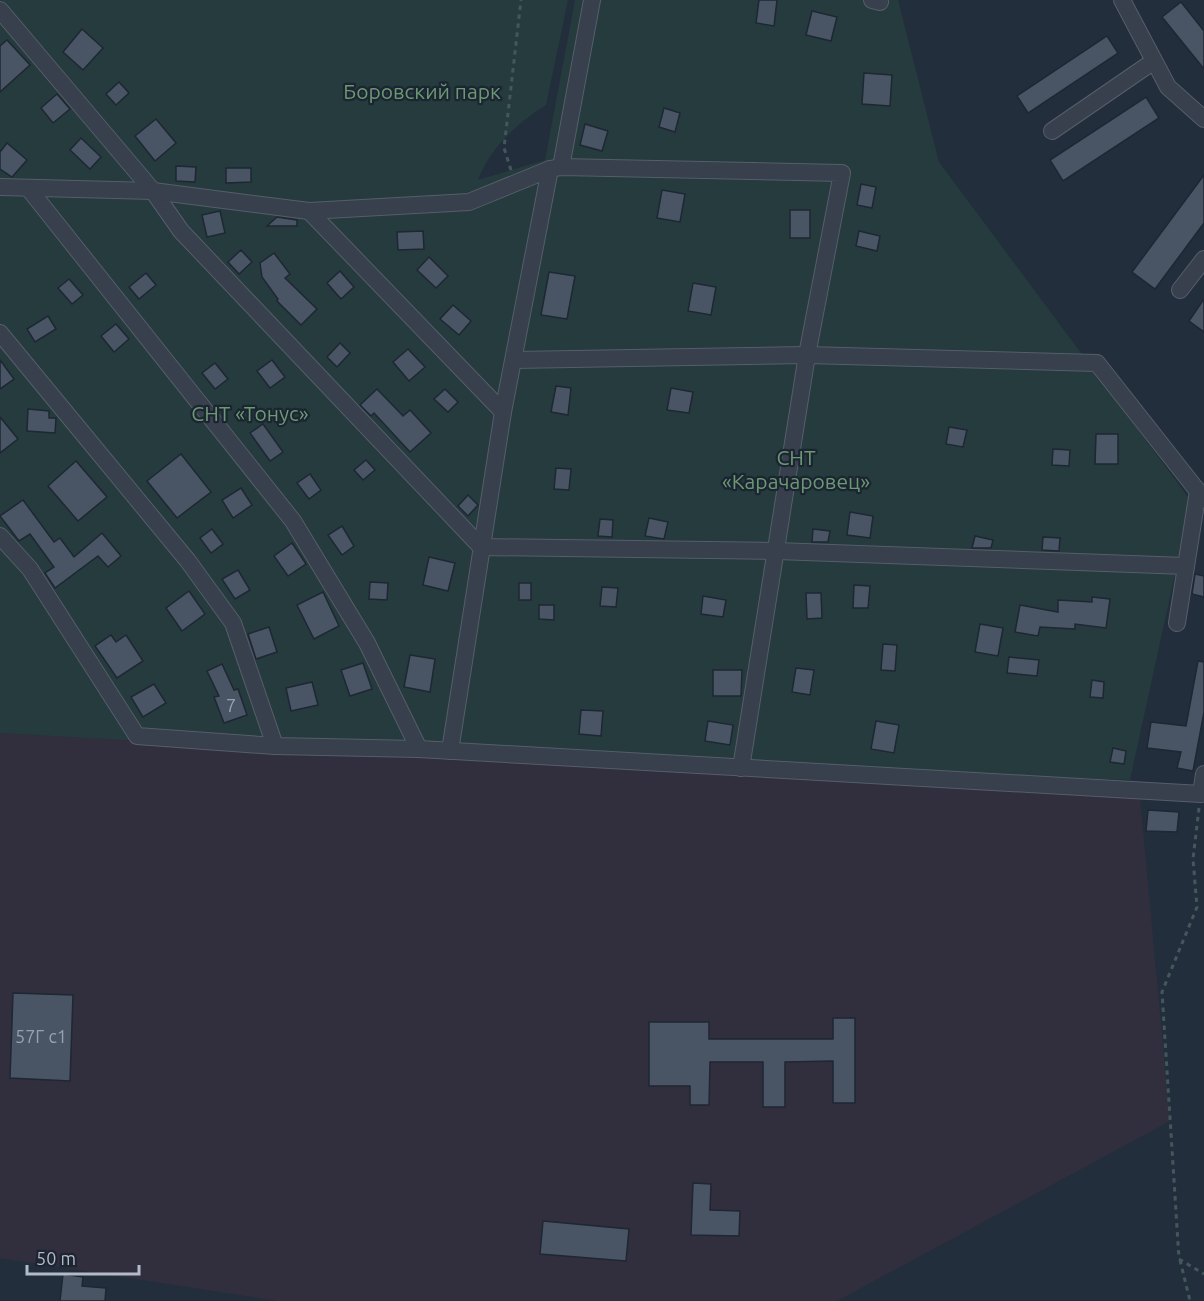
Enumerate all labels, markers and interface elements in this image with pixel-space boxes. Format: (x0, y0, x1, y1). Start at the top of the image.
park label: Боровский парк (343, 79, 501, 103)
park label: СНТ «Тонус» (191, 401, 309, 425)
park label: СНТ «Карачаровец» (722, 445, 870, 493)
house number: 7 (226, 695, 236, 715)
house number: 57Г с1 (15, 1026, 67, 1046)
scale bar (27, 1238, 140, 1276)
text: 50 m (36, 1248, 76, 1268)

